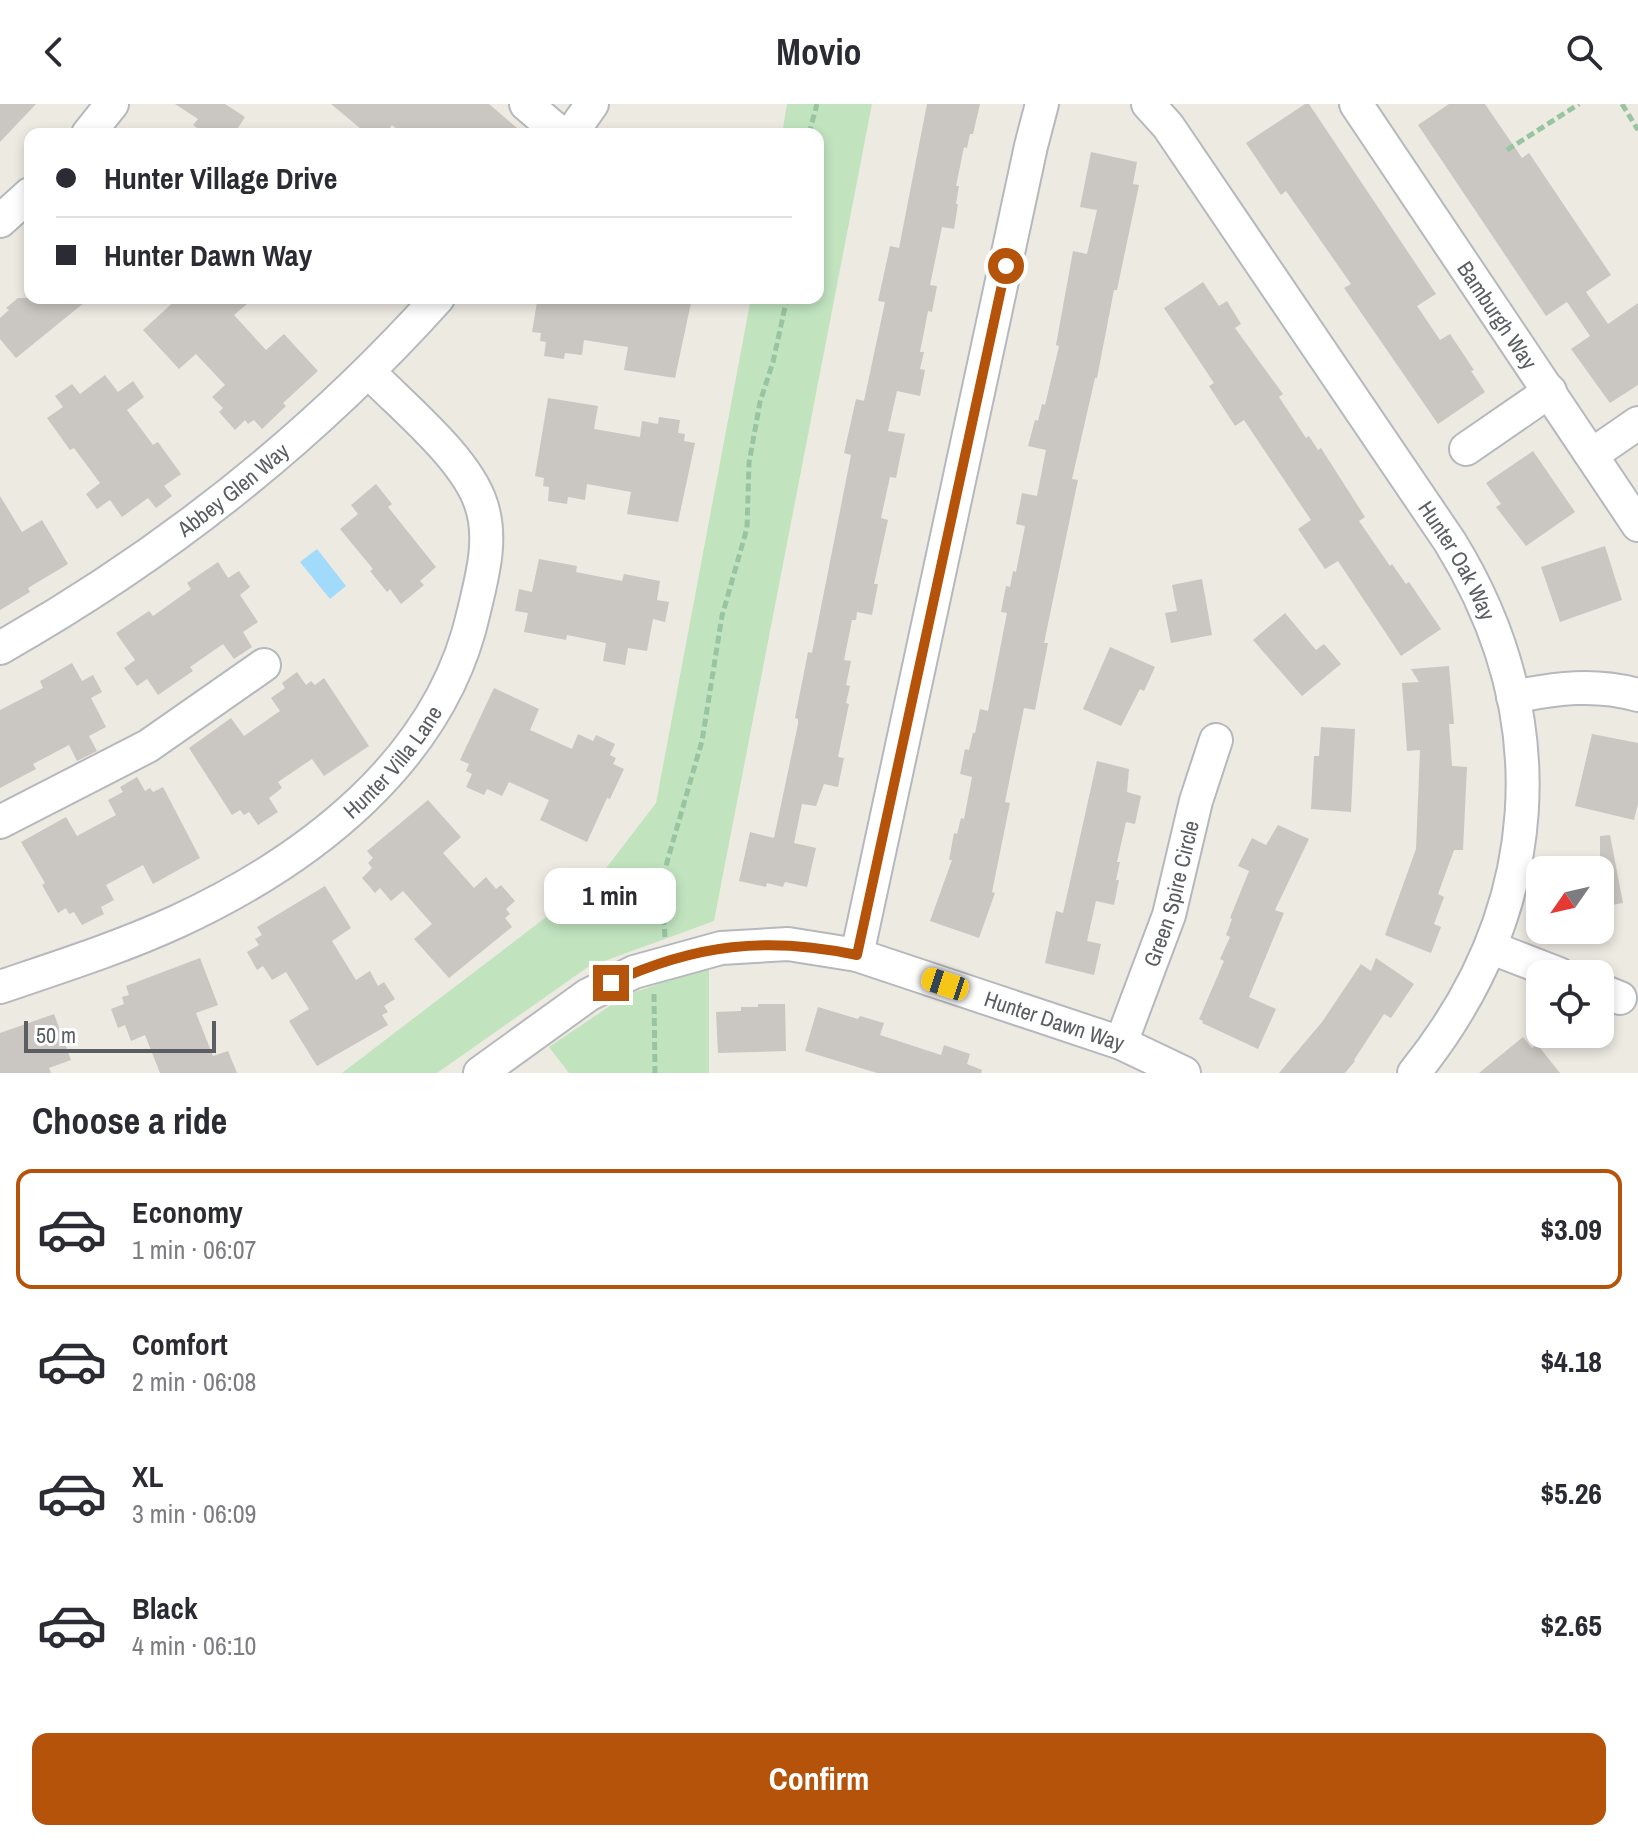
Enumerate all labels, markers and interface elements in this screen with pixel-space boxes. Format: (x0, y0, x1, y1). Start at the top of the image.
text: Movio (776, 28, 862, 76)
icon: back (32, 30, 76, 74)
icon: search (1562, 30, 1606, 74)
text: Hunter Village Drive (104, 158, 337, 198)
text: Hunter Dawn Way (104, 235, 312, 275)
route start (988, 248, 1024, 284)
street label: Bamburgh Way (1450, 255, 1544, 375)
street label: Abbey Glen Way (170, 436, 295, 544)
street label: Hunter Oak Way (1411, 495, 1503, 624)
street label: Hunter Villa Lane (337, 700, 449, 825)
street label: Green Spire Circle (1136, 818, 1206, 971)
north arrow (1526, 856, 1614, 944)
map controls (1526, 856, 1614, 1048)
callout: 1 min (545, 867, 677, 923)
text: 1 min (582, 878, 638, 913)
button: locate (1526, 960, 1614, 1048)
route end (593, 965, 629, 1001)
car (918, 965, 972, 1003)
street label: Hunter Dawn Way (980, 984, 1128, 1058)
scale bar (24, 1017, 216, 1053)
text: 50 m (36, 1020, 76, 1050)
text: Choose a ride (32, 1097, 227, 1145)
text: Economy (132, 1192, 243, 1232)
icon: car (36, 1193, 108, 1265)
text: $3.09 (1540, 1209, 1602, 1249)
text: 1 min · 06:07 (132, 1232, 256, 1267)
text: Comfort (132, 1324, 228, 1364)
icon: car (36, 1325, 108, 1397)
text: $4.18 (1540, 1341, 1602, 1381)
text: 2 min · 06:08 (132, 1364, 256, 1399)
text: XL (132, 1456, 163, 1496)
icon: car (36, 1457, 108, 1529)
text: $5.26 (1540, 1473, 1602, 1513)
text: 3 min · 06:09 (132, 1496, 256, 1531)
text: Black (132, 1588, 198, 1628)
icon: car (36, 1589, 108, 1661)
text: $2.65 (1540, 1605, 1602, 1645)
text: 4 min · 06:10 (132, 1628, 256, 1663)
button: Confirm (32, 1733, 1606, 1825)

